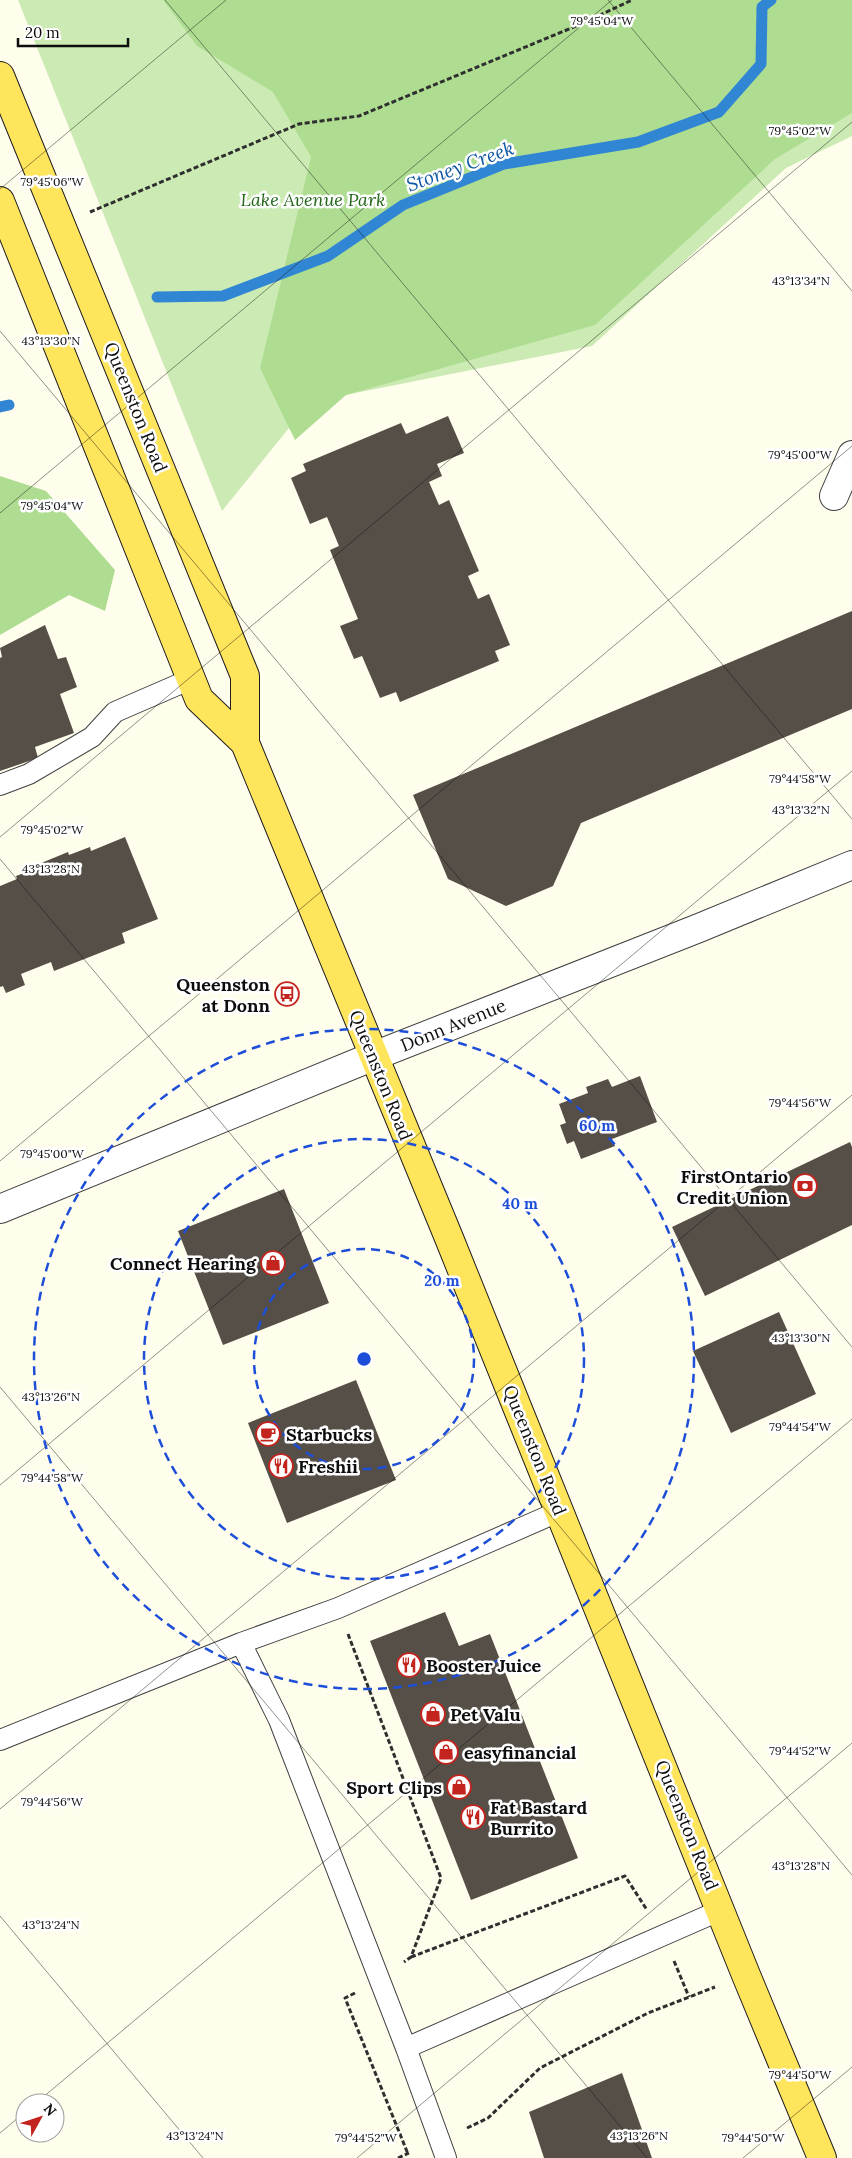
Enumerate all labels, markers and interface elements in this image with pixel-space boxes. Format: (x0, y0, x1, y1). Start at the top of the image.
text: 79°45'04"W (571, 13, 634, 28)
scale bar (18, 15, 128, 47)
text: 20 m (25, 23, 60, 42)
text: 79°45'02"W (769, 123, 832, 138)
water label: Stoney Creek (403, 135, 517, 197)
text: 79°45'06"W (21, 174, 85, 189)
park label: Lake Avenue Park (241, 188, 385, 211)
text: 43°13'34"N (772, 273, 830, 288)
text: 43°13'30"N (21, 333, 81, 348)
street label: Queenston Road (99, 338, 173, 476)
text: 79°45'00"W (768, 447, 833, 462)
text: 79°45'04"W (21, 498, 84, 513)
text: 79°44'58"W (769, 771, 832, 786)
text: 43°13'32"N (772, 802, 830, 817)
text: 79°45'02"W (21, 822, 84, 837)
text: 43°13'28"N (22, 861, 80, 876)
place label: Queenston at Donn (176, 973, 271, 1017)
bus stop icon: Queenston at Donn (274, 981, 300, 1007)
street label: Donn Avenue (397, 993, 509, 1057)
street label: Queenston Road (344, 1006, 418, 1144)
text: 79°44'56"W (769, 1095, 832, 1110)
text: 60 m (579, 1116, 615, 1135)
text: 79°45'00"W (20, 1146, 85, 1161)
place label: FirstOntario Credit Union (677, 1165, 789, 1209)
bank icon: FirstOntario Credit Union (792, 1173, 818, 1199)
text: 40 m (502, 1194, 538, 1213)
shop icon: Connect Hearing (260, 1250, 286, 1276)
place label: Connect Hearing (110, 1252, 257, 1275)
text: 20 m (424, 1271, 460, 1290)
text: 43°13'30"N (771, 1330, 831, 1345)
centre of rings (355, 1350, 373, 1368)
street label: Queenston Road (498, 1381, 572, 1519)
text: 43°13'26"N (22, 1389, 80, 1404)
text: 79°44'54"W (769, 1419, 832, 1434)
cafe icon: Starbucks (255, 1421, 281, 1447)
place label: Starbucks (286, 1423, 372, 1446)
restaurant icon: Freshii (268, 1453, 294, 1479)
place label: Freshii (298, 1455, 358, 1478)
text: 79°44'58"W (21, 1470, 84, 1485)
restaurant icon: Booster Juice (396, 1652, 422, 1678)
place label: Booster Juice (426, 1654, 542, 1677)
shop icon: Pet Valu (420, 1701, 446, 1727)
place label: Pet Valu (450, 1703, 521, 1726)
shop icon: easyfinancial (433, 1739, 459, 1765)
place label: easyfinancial (464, 1741, 577, 1764)
text: 79°44'52"W (769, 1743, 832, 1758)
street label: Queenston Road (650, 1756, 724, 1894)
shop icon: Sport Clips (446, 1774, 472, 1800)
place label: Sport Clips (346, 1776, 442, 1799)
text: 79°44'56"W (21, 1794, 84, 1809)
place label: Fat Bastard Burrito (490, 1796, 587, 1840)
restaurant icon: Fat Bastard Burrito (460, 1804, 486, 1830)
text: 43°13'28"N (772, 1858, 830, 1873)
text: 43°13'24"N (22, 1917, 80, 1932)
text: 79°44'50"W (769, 2067, 832, 2082)
north arrow (15, 2093, 65, 2143)
text: N (40, 2100, 60, 2120)
text: 43°13'24"N (166, 2128, 224, 2143)
text: 43°13'26"N (610, 2128, 668, 2143)
text: 79°44'52"W (335, 2130, 398, 2145)
text: 79°44'50"W (722, 2130, 785, 2145)

